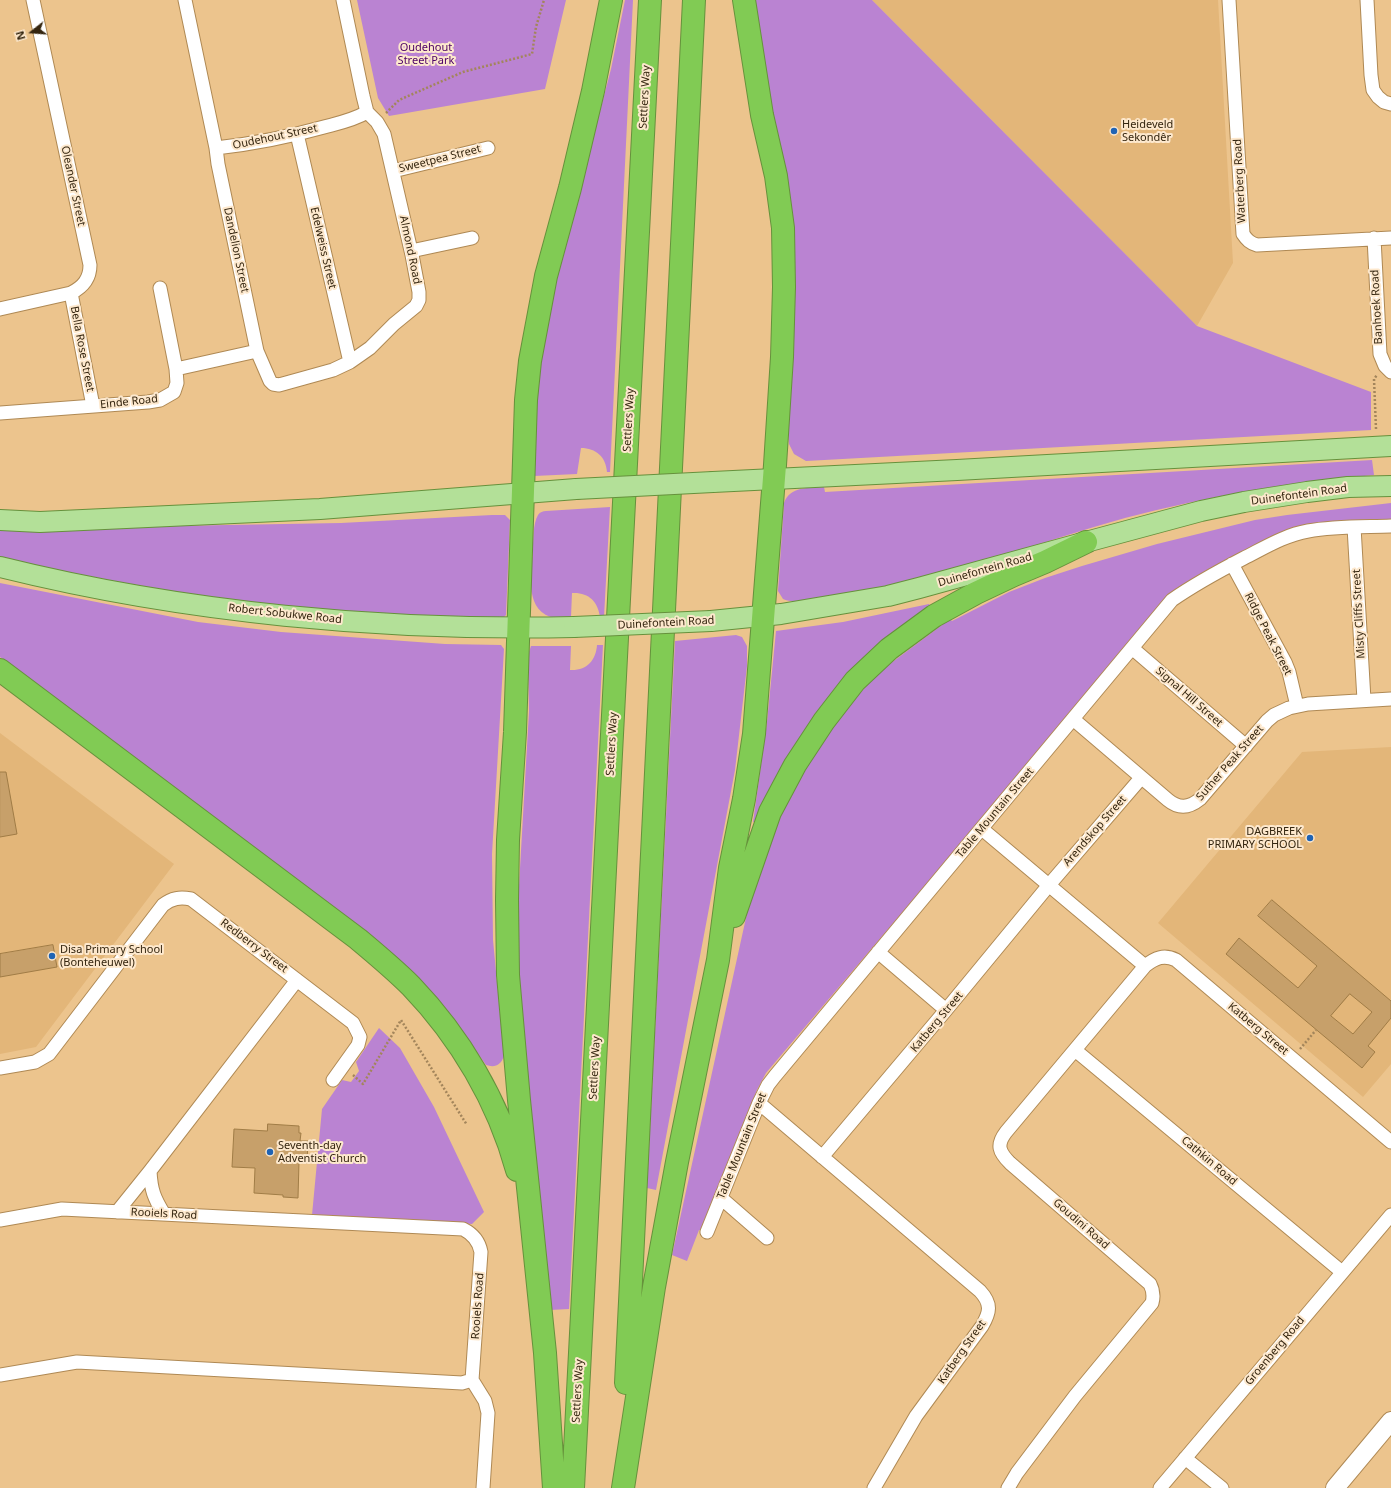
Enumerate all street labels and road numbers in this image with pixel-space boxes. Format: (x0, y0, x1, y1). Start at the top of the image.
street label: Settlers Way (637, 65, 653, 129)
street label: Oudehout Street (231, 122, 319, 152)
street label: Waterberg Road (1231, 139, 1249, 223)
street label: Sweetpea Street (398, 142, 482, 176)
street label: Oleander Street (58, 145, 88, 227)
street label: Dandelion Street (221, 206, 251, 294)
street label: Edelweiss Street (307, 206, 339, 290)
street label: Almond Road (396, 215, 424, 285)
street label: Banhoek Road (1368, 269, 1386, 345)
street label: Bella Rose Street (67, 305, 97, 393)
street label: Settlers Way (621, 388, 637, 452)
street label: Einde Road (99, 392, 159, 412)
street label: Duinefontein Road (1250, 482, 1348, 508)
street label: Duinefontein Road (937, 550, 1033, 590)
street label: Misty Cliffs Street (1350, 569, 1368, 659)
street label: Ridge Peak Street (1242, 591, 1294, 677)
street label: Robert Sobukwe Road (228, 601, 342, 627)
street label: Duinefontein Road (617, 614, 715, 632)
street label: Signal Hill Street (1153, 664, 1225, 730)
street label: Settlers Way (604, 712, 620, 776)
street label: Suther Peak Street (1194, 723, 1266, 803)
street label: Table Mountain Street (953, 765, 1037, 861)
street label: Arendskop Street (1061, 793, 1129, 869)
street label: Redberry Street (218, 916, 290, 976)
street label: Katberg Street (908, 989, 966, 1055)
street label: Katberg Street (1225, 1000, 1291, 1058)
street label: Settlers Way (587, 1036, 603, 1100)
street label: Table Mountain Street (715, 1091, 769, 1201)
street label: Cathkin Road (1178, 1134, 1240, 1188)
street label: Goudini Road (1050, 1196, 1112, 1252)
street label: Rooiels Road (130, 1206, 198, 1222)
street label: Rooiels Road (469, 1272, 487, 1340)
street label: Groenberg Road (1242, 1314, 1308, 1388)
street label: Katberg Street (935, 1318, 989, 1386)
street label: Settlers Way (570, 1359, 586, 1423)

